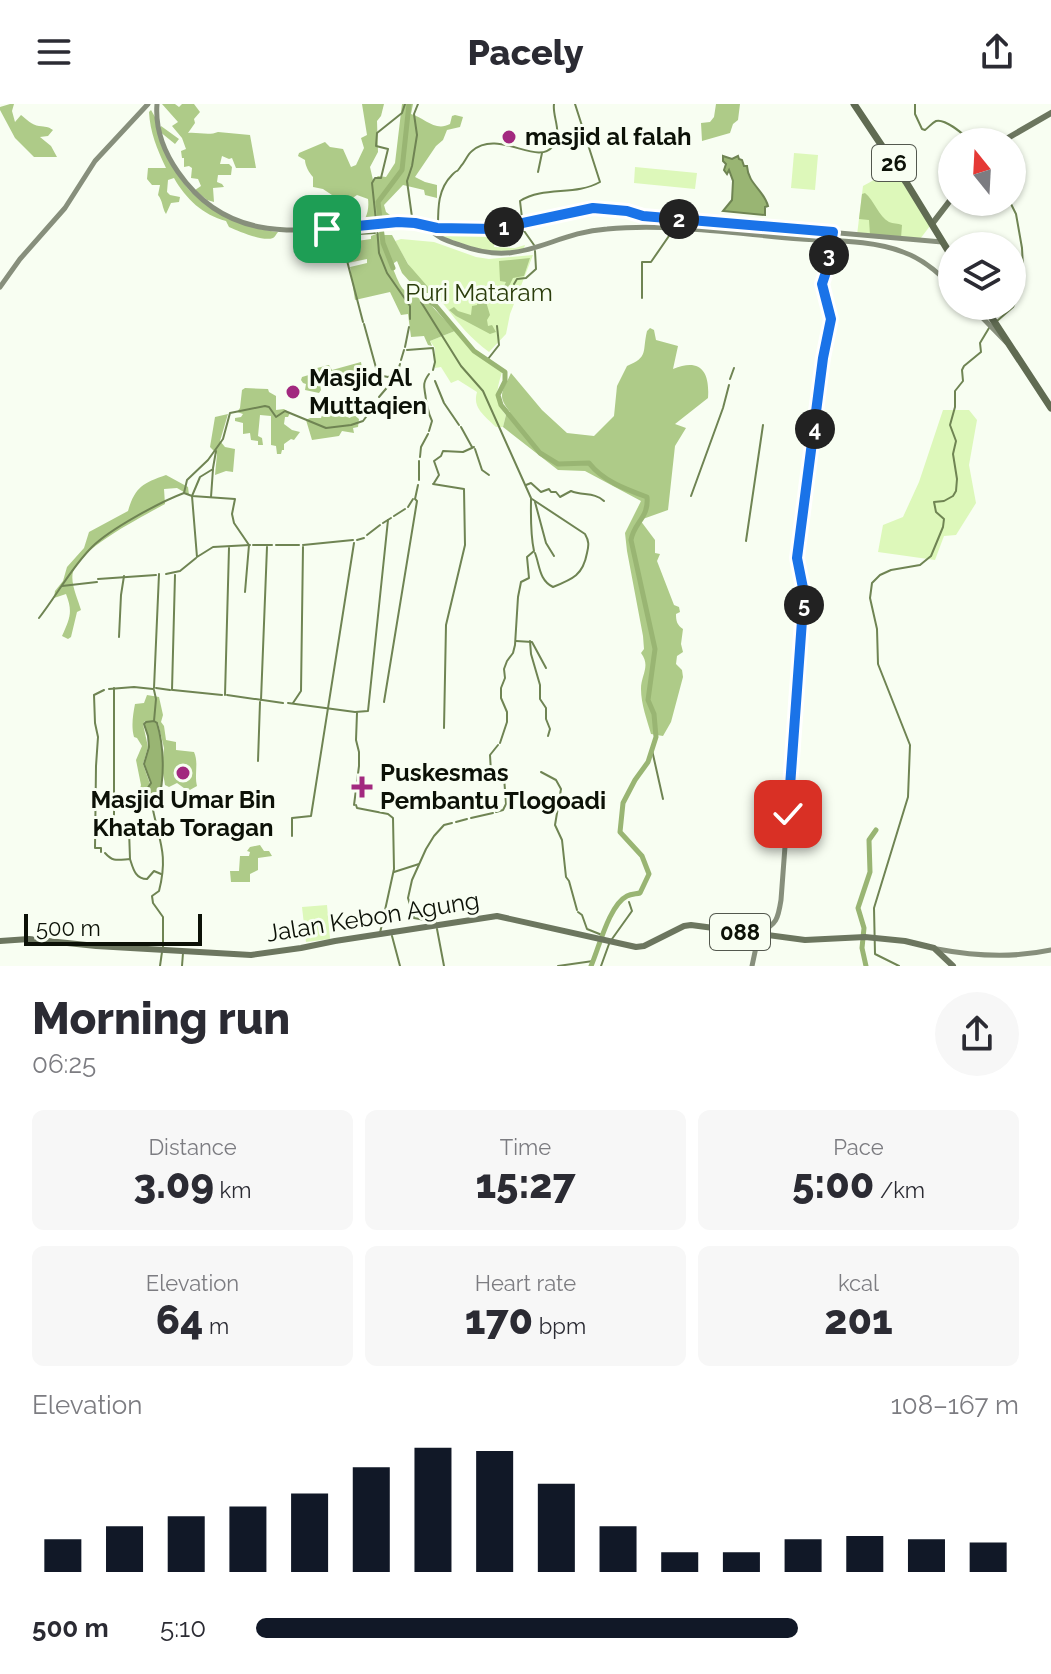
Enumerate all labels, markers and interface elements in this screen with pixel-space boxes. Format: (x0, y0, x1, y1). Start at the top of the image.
icon: menu (32, 30, 76, 74)
icon: share (975, 30, 1019, 74)
text: Pacely (467, 31, 584, 73)
place label: masjid al falah (525, 122, 692, 151)
marker: masjid al falah (500, 128, 518, 146)
north arrow (938, 128, 1026, 216)
map controls (938, 128, 1026, 320)
road number: 26 (872, 145, 916, 181)
pin (293, 195, 361, 263)
pin: 2 (659, 199, 699, 239)
text: 2 (673, 206, 685, 232)
icon: arrive (305, 207, 349, 251)
pin: 1 (484, 207, 524, 247)
text: 1 (499, 214, 509, 240)
button: layers (938, 232, 1026, 320)
pin: 3 (809, 235, 849, 275)
text: 3 (823, 242, 835, 268)
park label: Puri Mataram (405, 278, 553, 307)
place label: Masjid Al Muttaqien (309, 363, 427, 420)
marker: Masjid Al Muttaqien (284, 383, 302, 401)
pin: 4 (795, 409, 835, 449)
text: 4 (809, 416, 821, 442)
pin: 5 (784, 585, 824, 625)
text: 5 (798, 592, 810, 618)
place label: Puskesmas Pembantu Tlogoadi (380, 758, 606, 815)
marker: Masjid Umar Bin Khatab Toragan (174, 764, 192, 782)
marker: Puskesmas Pembantu Tlogoadi (351, 776, 373, 798)
pin (754, 780, 822, 848)
place label: Masjid Umar Bin Khatab Toragan (90, 785, 276, 842)
icon: check (766, 792, 810, 836)
street label: Jalan Kebon Agung (264, 885, 481, 948)
scale bar (24, 910, 202, 946)
road number: 088 (710, 914, 770, 950)
text: 500 m (36, 915, 101, 941)
button: share (935, 992, 1019, 1076)
text: Morning run (32, 993, 290, 1044)
text: 06:25 (32, 1049, 96, 1079)
text: Distance (148, 1134, 237, 1160)
text: Time (500, 1134, 551, 1160)
text: Pace (833, 1134, 884, 1160)
text: 3.09 (134, 1160, 214, 1207)
text: 15:27 (475, 1160, 576, 1207)
text: 5:00 (792, 1160, 874, 1207)
text: km (214, 1177, 251, 1203)
text: /km (874, 1177, 925, 1203)
text: Elevation (146, 1270, 239, 1296)
text: Heart rate (475, 1270, 576, 1296)
text: kcal (838, 1270, 879, 1296)
text: 64 (156, 1296, 203, 1343)
text: 170 (465, 1296, 533, 1343)
text: 201 (824, 1296, 893, 1343)
text: m (203, 1313, 229, 1339)
text: bpm (533, 1313, 586, 1339)
text: Elevation (32, 1390, 142, 1420)
text: 108–167 m (891, 1390, 1019, 1420)
text: 500 m (32, 1613, 109, 1643)
text: 5:10 (160, 1613, 206, 1643)

